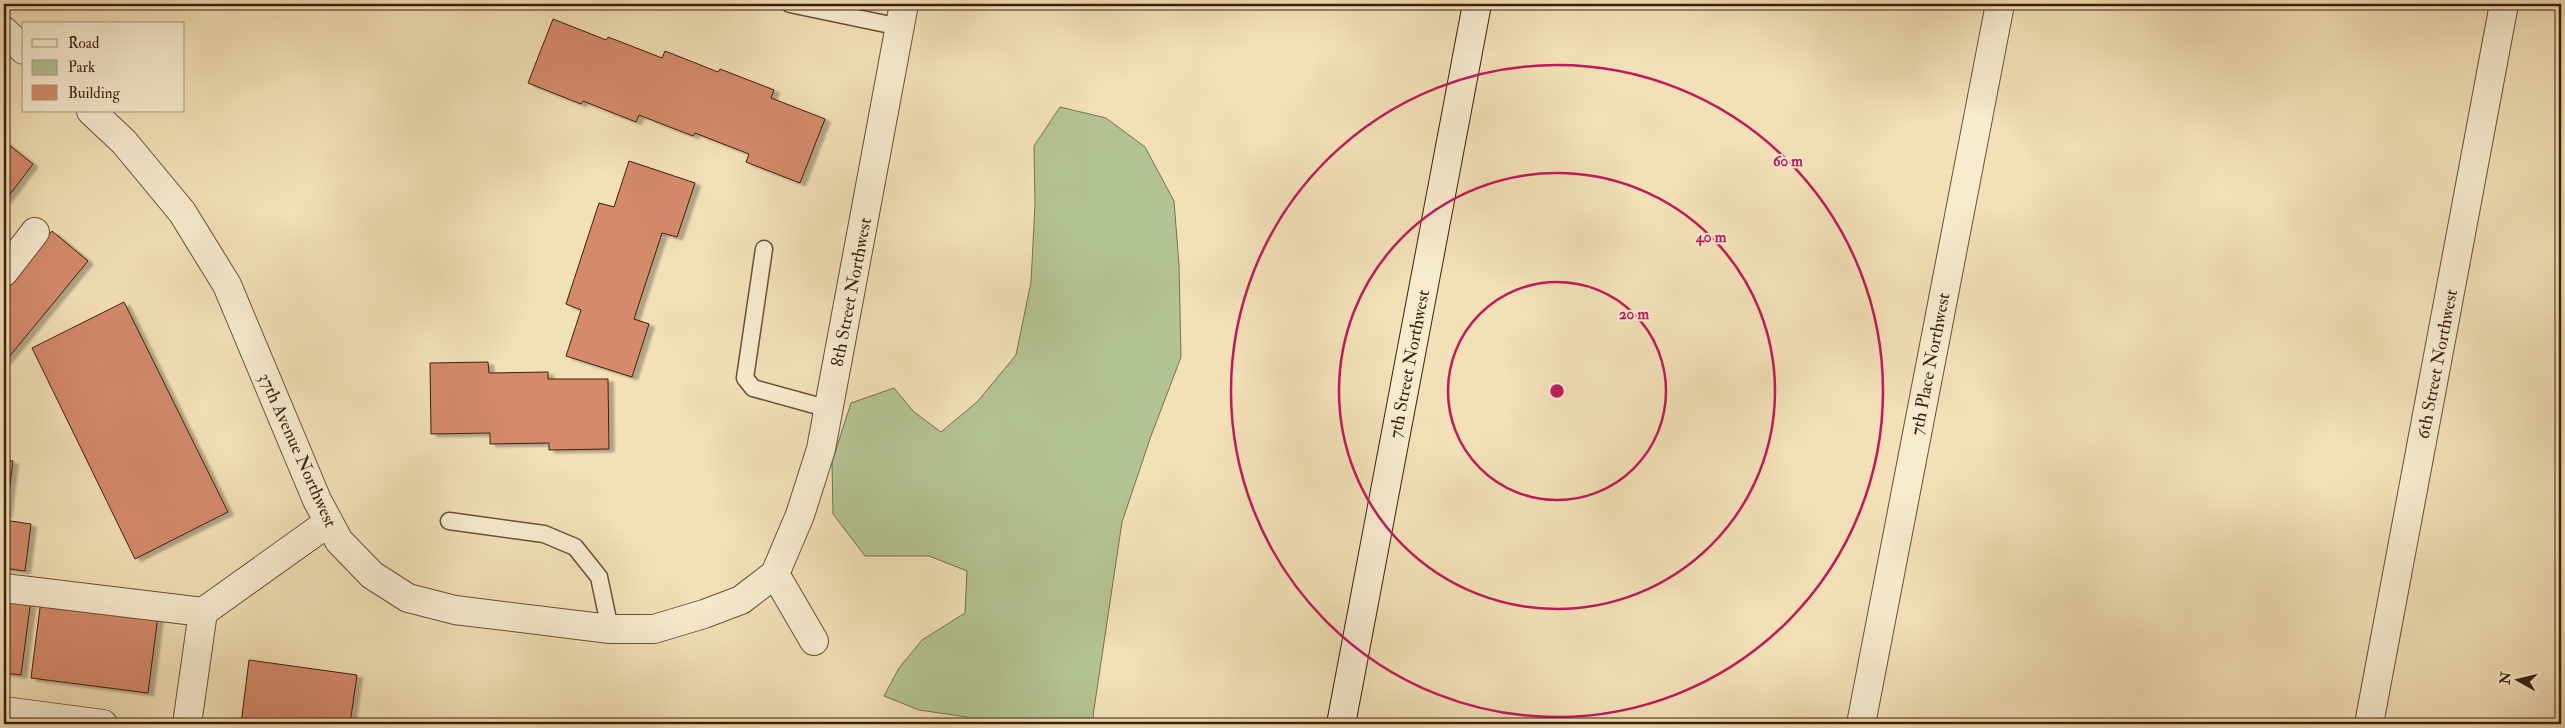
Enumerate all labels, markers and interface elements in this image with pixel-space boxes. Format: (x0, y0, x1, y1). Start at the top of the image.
legend (22, 22, 185, 112)
text: Road (68, 34, 100, 53)
text: Park (68, 58, 95, 77)
text: Building (68, 84, 120, 103)
text: 60 m (1773, 152, 1803, 171)
street label: 8th Street Northwest (826, 215, 877, 369)
text: 40 m (1695, 228, 1727, 247)
street label: 6th Street Northwest (2412, 287, 2463, 441)
street label: 7th Street Northwest (1384, 288, 1435, 440)
street label: 7th Place Northwest (1905, 291, 1956, 437)
text: 20 m (1619, 305, 1649, 324)
street label: 37th Avenue Northwest (253, 369, 342, 531)
centre of rings (1548, 382, 1566, 400)
north arrow (2492, 656, 2542, 706)
text: N (2496, 670, 2515, 687)

